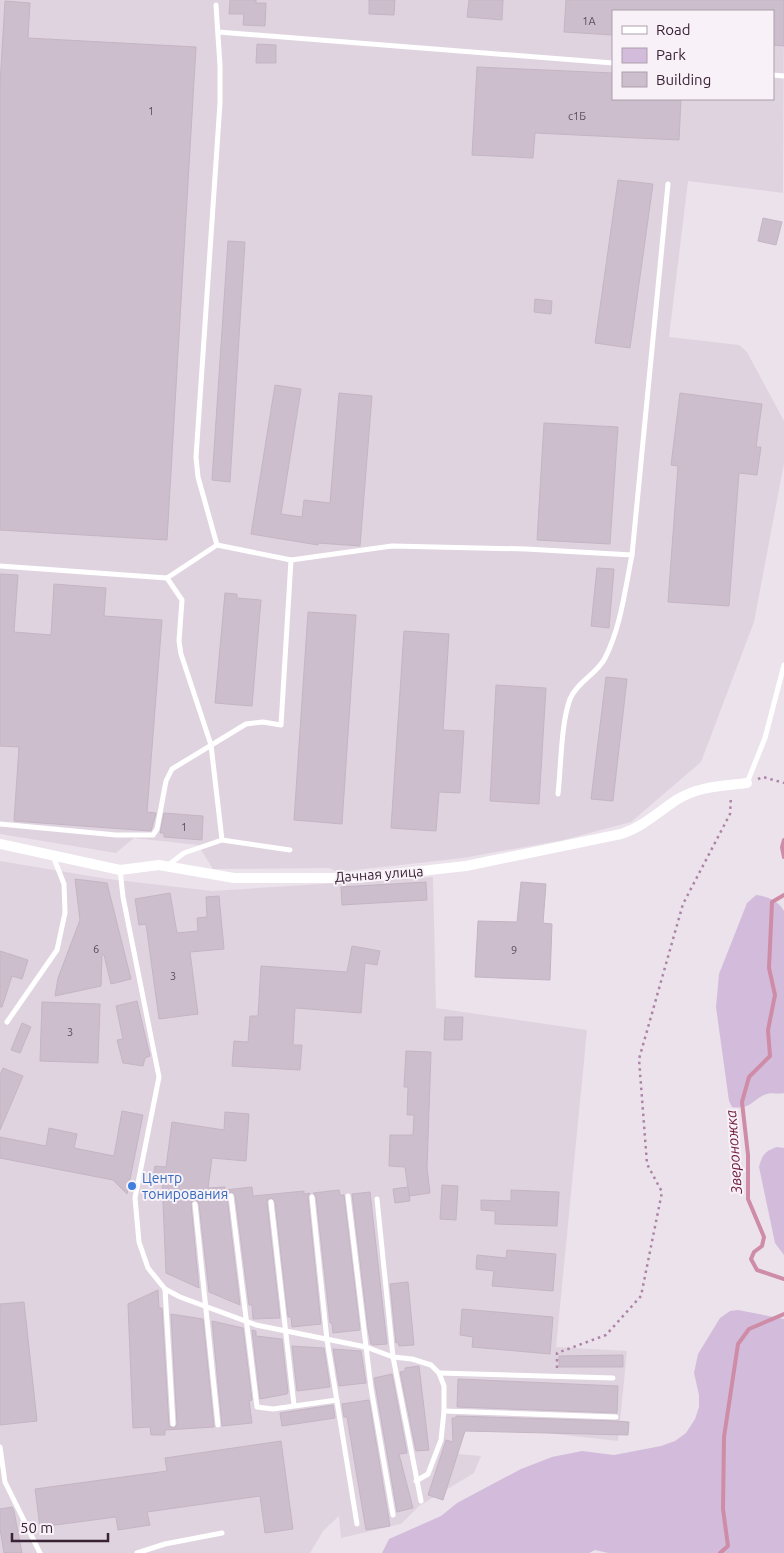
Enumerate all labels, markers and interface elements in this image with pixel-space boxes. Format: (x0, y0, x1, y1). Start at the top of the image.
legend (612, 10, 774, 100)
house number: 1А (582, 15, 597, 27)
text: Road (656, 21, 691, 38)
text: Park (656, 46, 686, 63)
text: Building (656, 71, 711, 88)
house number: 1 (148, 105, 154, 117)
house number: с1Б (568, 110, 586, 122)
house number: 1 (181, 821, 187, 833)
street label: Дачная улица (334, 863, 424, 885)
house number: 6 (93, 943, 99, 955)
house number: 9 (511, 944, 517, 956)
house number: 3 (170, 970, 176, 982)
house number: 3 (67, 1026, 73, 1038)
water label: Звероножка (722, 1109, 745, 1196)
place label: Центр тонирования (142, 1170, 228, 1202)
marker: Центр тонирования (126, 1180, 138, 1192)
scale bar (12, 1510, 109, 1542)
text: 50 m (20, 1519, 53, 1536)

